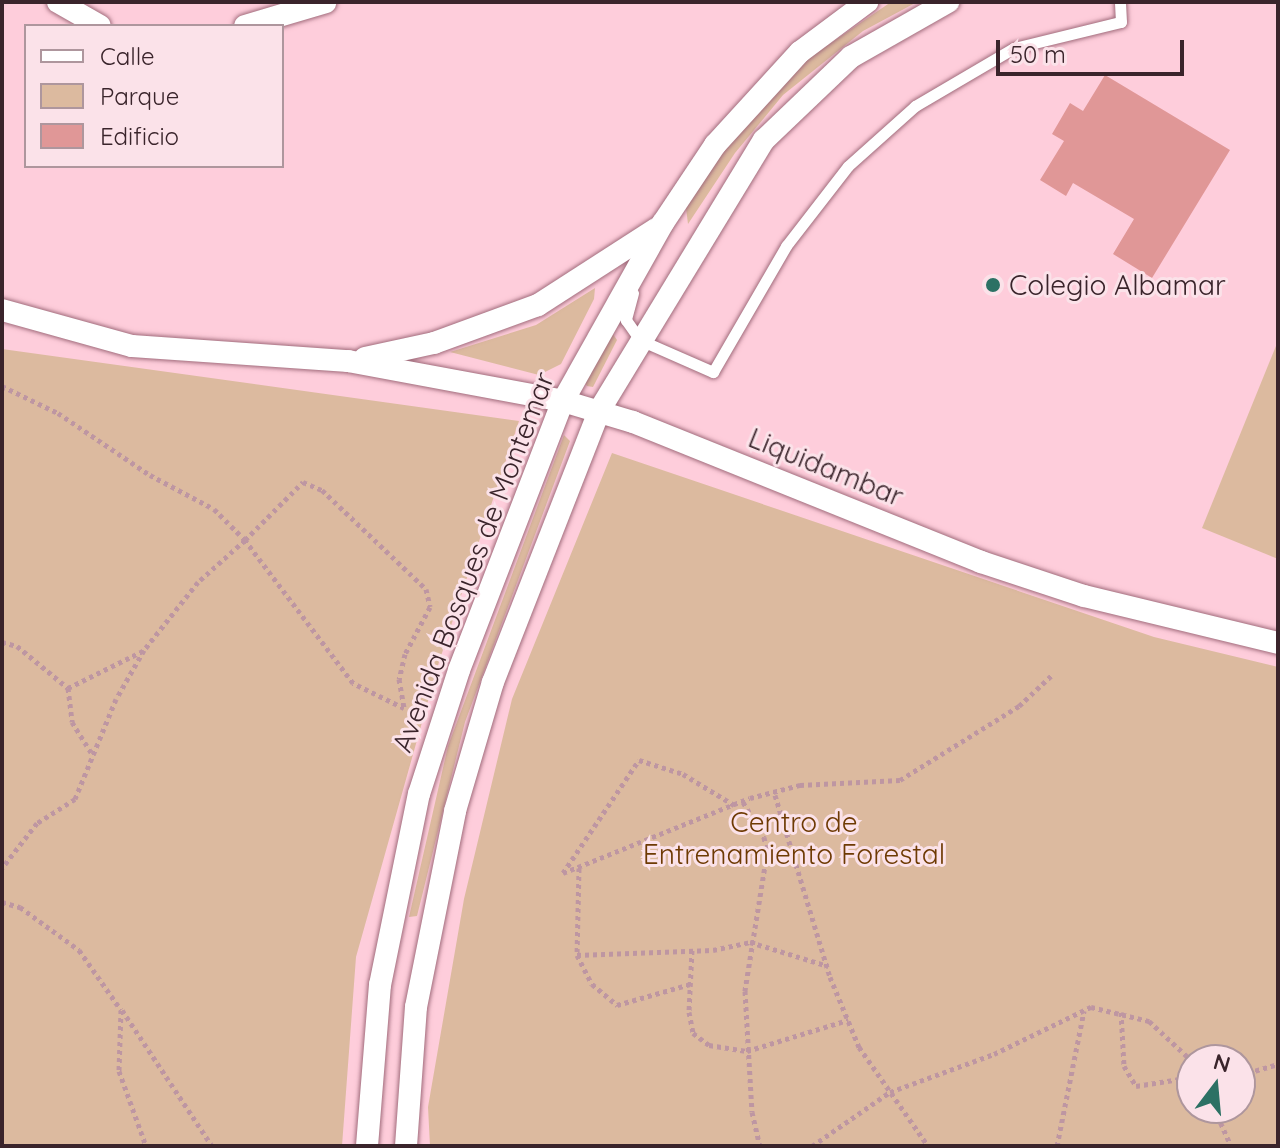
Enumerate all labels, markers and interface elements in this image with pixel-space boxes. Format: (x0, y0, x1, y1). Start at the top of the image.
legend (24, 24, 284, 168)
scale bar (1000, 24, 1188, 74)
text: 50 m (1010, 39, 1066, 69)
text: Calle (100, 41, 155, 71)
text: Parque (100, 81, 179, 111)
text: Edificio (100, 121, 179, 151)
place label: Colegio Albamar (1009, 268, 1226, 302)
marker: Colegio Albamar (984, 276, 1002, 294)
street label: Avenida Bosques de Montemar (385, 367, 561, 757)
street label: Liquidambar (744, 421, 908, 513)
park label: Centro de Entrenamiento Forestal (643, 805, 945, 871)
north arrow (1176, 1044, 1256, 1124)
text: N (1210, 1047, 1234, 1079)

